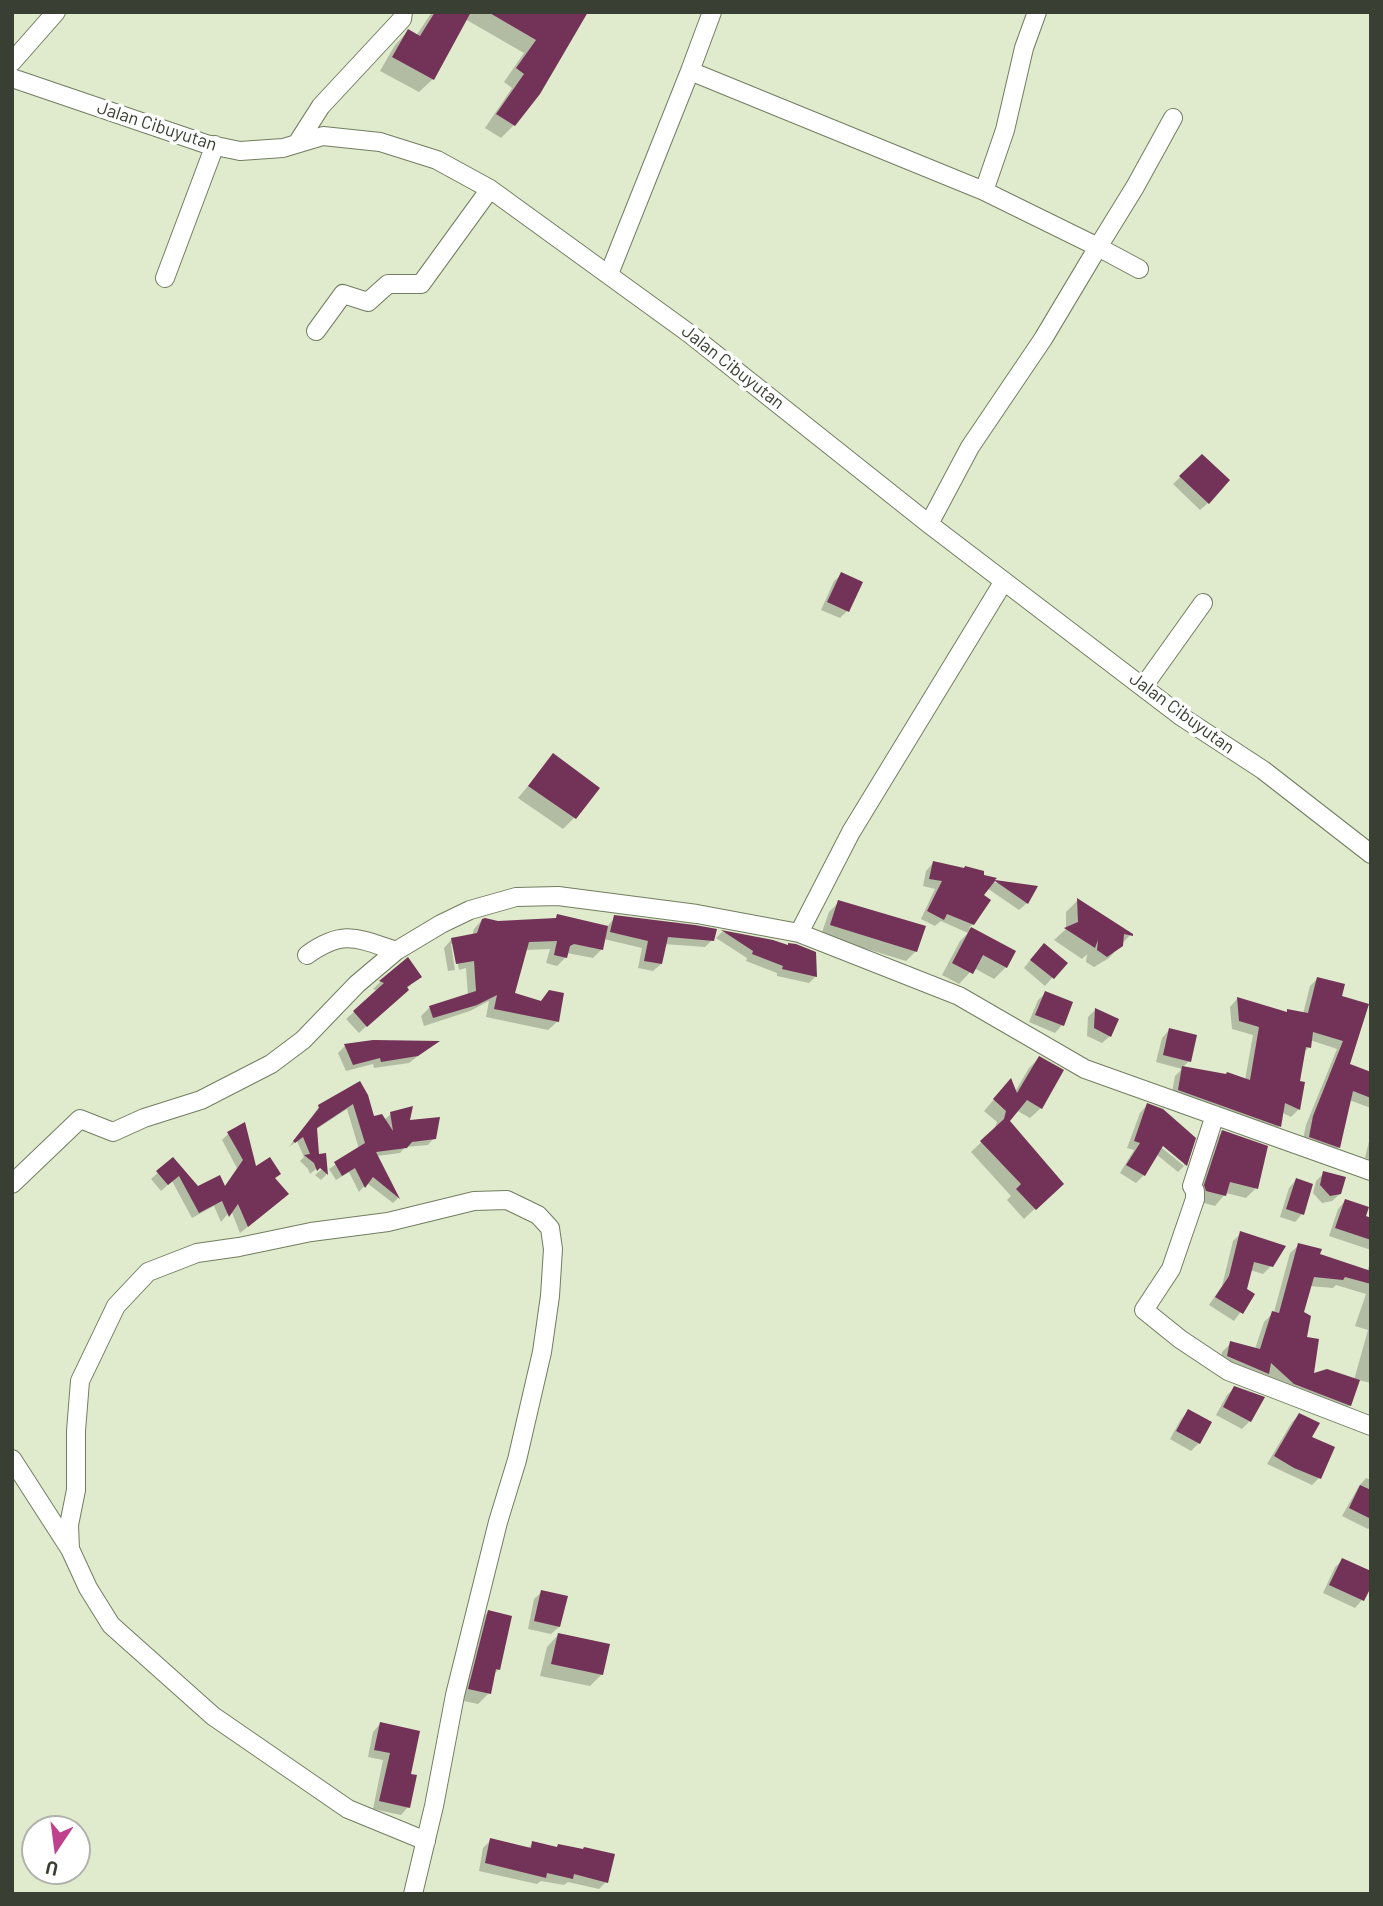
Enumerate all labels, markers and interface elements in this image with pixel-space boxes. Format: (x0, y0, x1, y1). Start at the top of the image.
street label: Jalan Cibuyutan (94, 96, 220, 156)
street label: Jalan Cibuyutan (677, 320, 789, 414)
street label: Jalan Cibuyutan (1125, 668, 1239, 758)
north arrow (21, 1815, 91, 1885)
text: U (43, 1856, 60, 1882)

